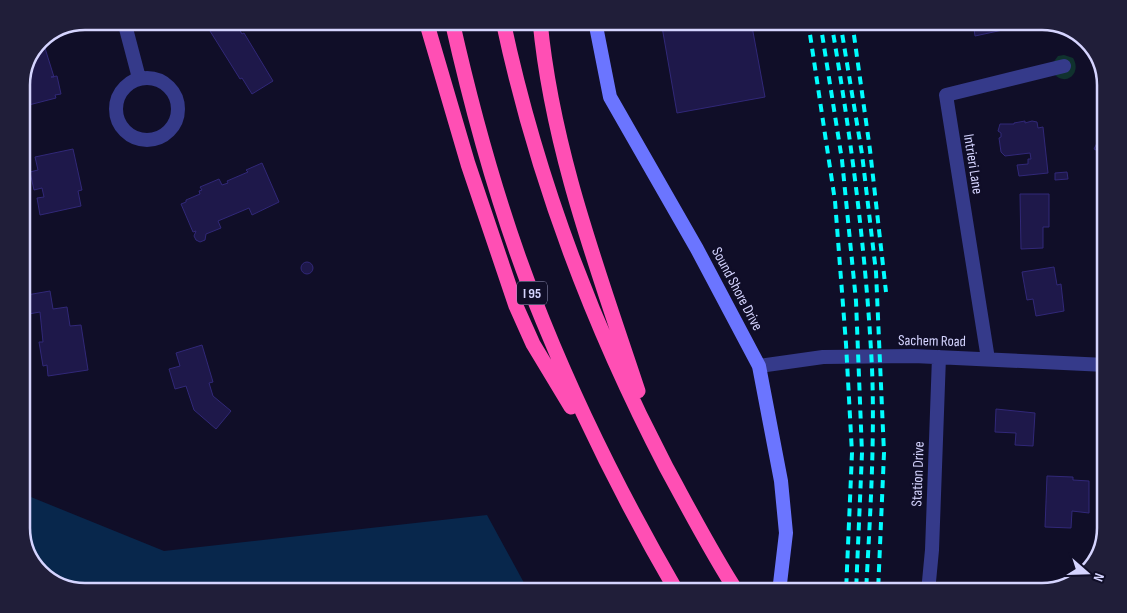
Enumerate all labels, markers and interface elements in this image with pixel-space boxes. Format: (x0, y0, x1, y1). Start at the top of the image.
street label: Intrieri Lane (959, 133, 987, 195)
street label: Sound Shore Drive (707, 244, 767, 334)
road number: I 95 (517, 282, 547, 304)
street label: Sachem Road (898, 331, 966, 351)
street label: Station Drive (907, 441, 929, 507)
north arrow (1062, 548, 1112, 598)
text: N (1089, 571, 1108, 584)

